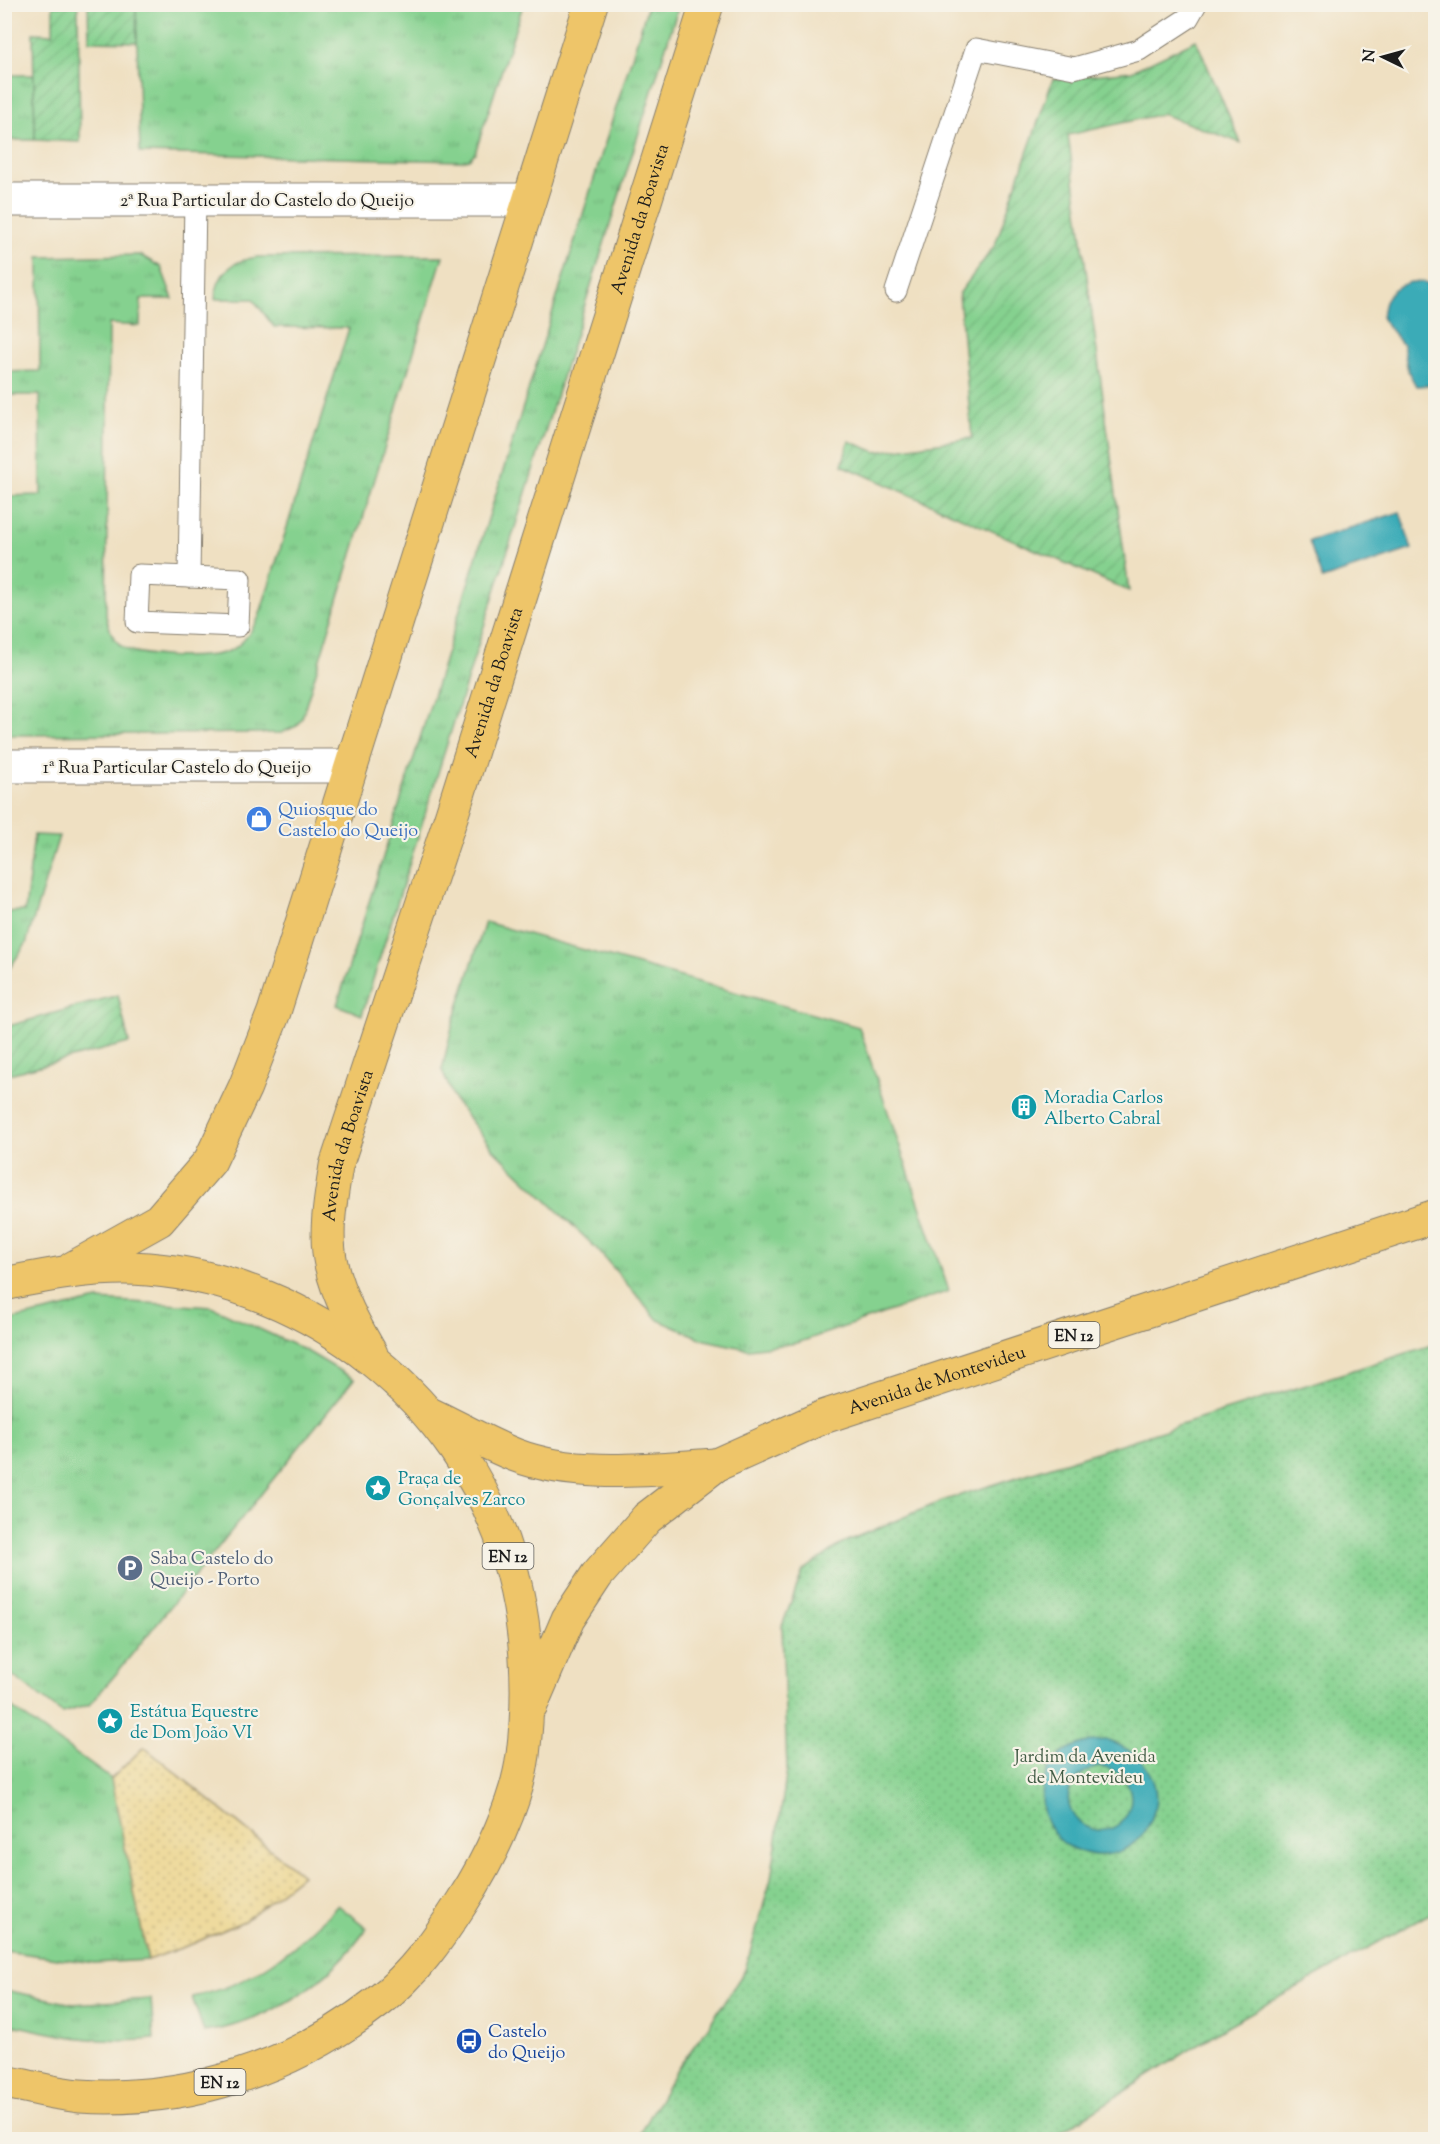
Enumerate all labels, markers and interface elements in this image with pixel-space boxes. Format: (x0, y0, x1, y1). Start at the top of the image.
north arrow (1353, 27, 1413, 87)
text: N (1359, 48, 1383, 63)
street label: Avenida da Boavista (605, 141, 677, 298)
street label: 2ª Rua Particular do Castelo do Queijo (120, 189, 414, 215)
street label: Avenida da Boavista (459, 605, 531, 762)
street label: 1ª Rua Particular Castelo do Queijo (43, 756, 311, 782)
place label: Quiosque do Castelo do Queijo (278, 798, 418, 845)
shop icon: Quiosque do Castelo do Queijo (244, 804, 274, 834)
street label: Avenida da Boavista (317, 1067, 382, 1223)
place label: Moradia Carlos Alberto Cabral (1044, 1086, 1163, 1133)
building icon: Moradia Carlos Alberto Cabral (1009, 1092, 1039, 1122)
road number: EN 12 (1048, 1322, 1100, 1348)
street label: Avenida de Montevideu (845, 1340, 1029, 1423)
place label: Praça de Gonçalves Zarco (398, 1467, 526, 1514)
place icon: Praça de Gonçalves Zarco (363, 1473, 393, 1503)
road number: EN 12 (482, 1543, 534, 1569)
place label: Saba Castelo do Queijo - Porto (150, 1547, 273, 1594)
parking icon: Saba Castelo do Queijo - Porto (115, 1553, 145, 1583)
place label: Estátua Equestre de Dom João VI (130, 1700, 259, 1747)
place icon: Estátua Equestre de Dom João VI (95, 1706, 125, 1736)
park label: Jardim da Avenida de Montevideu (1013, 1745, 1156, 1792)
place label: Castelo do Queijo (488, 2020, 566, 2067)
bus stop icon: Castelo do Queijo (454, 2026, 484, 2056)
road number: EN 12 (194, 2069, 246, 2095)

